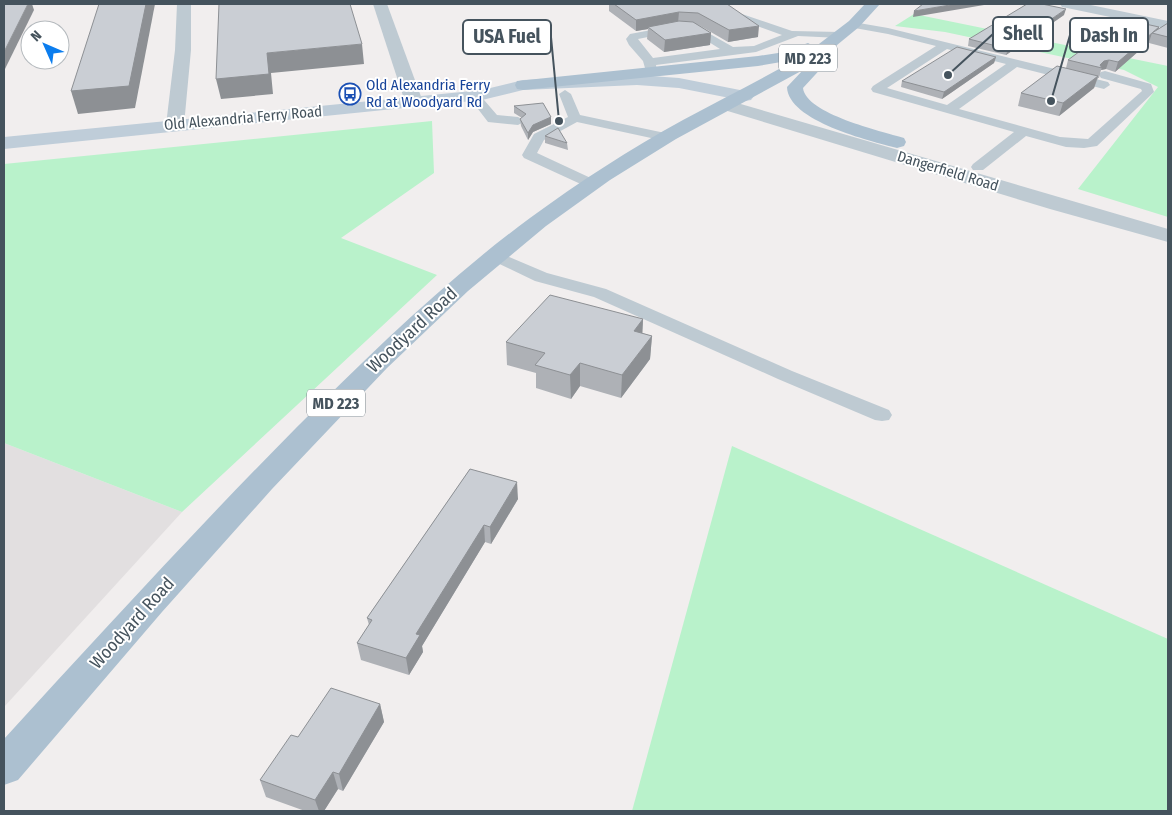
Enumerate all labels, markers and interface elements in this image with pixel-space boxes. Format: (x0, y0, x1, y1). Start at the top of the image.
callout: Shell (993, 17, 1053, 51)
callout: Dash In (1070, 18, 1148, 52)
north arrow (20, 20, 70, 70)
callout: USA Fuel (463, 20, 551, 54)
text: Shell (1003, 22, 1044, 45)
text: Dash In (1080, 24, 1138, 47)
text: USA Fuel (473, 25, 542, 48)
text: N (27, 27, 45, 45)
road number: MD 223 (779, 44, 837, 72)
place label: Old Alexandria Ferry Rd at Woodyard Rd (366, 76, 490, 111)
bus stop icon: Old Alexandria Ferry Rd at Woodyard Rd (338, 82, 362, 106)
street label: Old Alexandria Ferry Road (163, 102, 323, 134)
street label: Dangerfield Road (895, 147, 1001, 195)
street label: Woodyard Road (362, 283, 462, 377)
road number: MD 223 (307, 389, 365, 416)
street label: Woodyard Road (85, 573, 179, 673)

